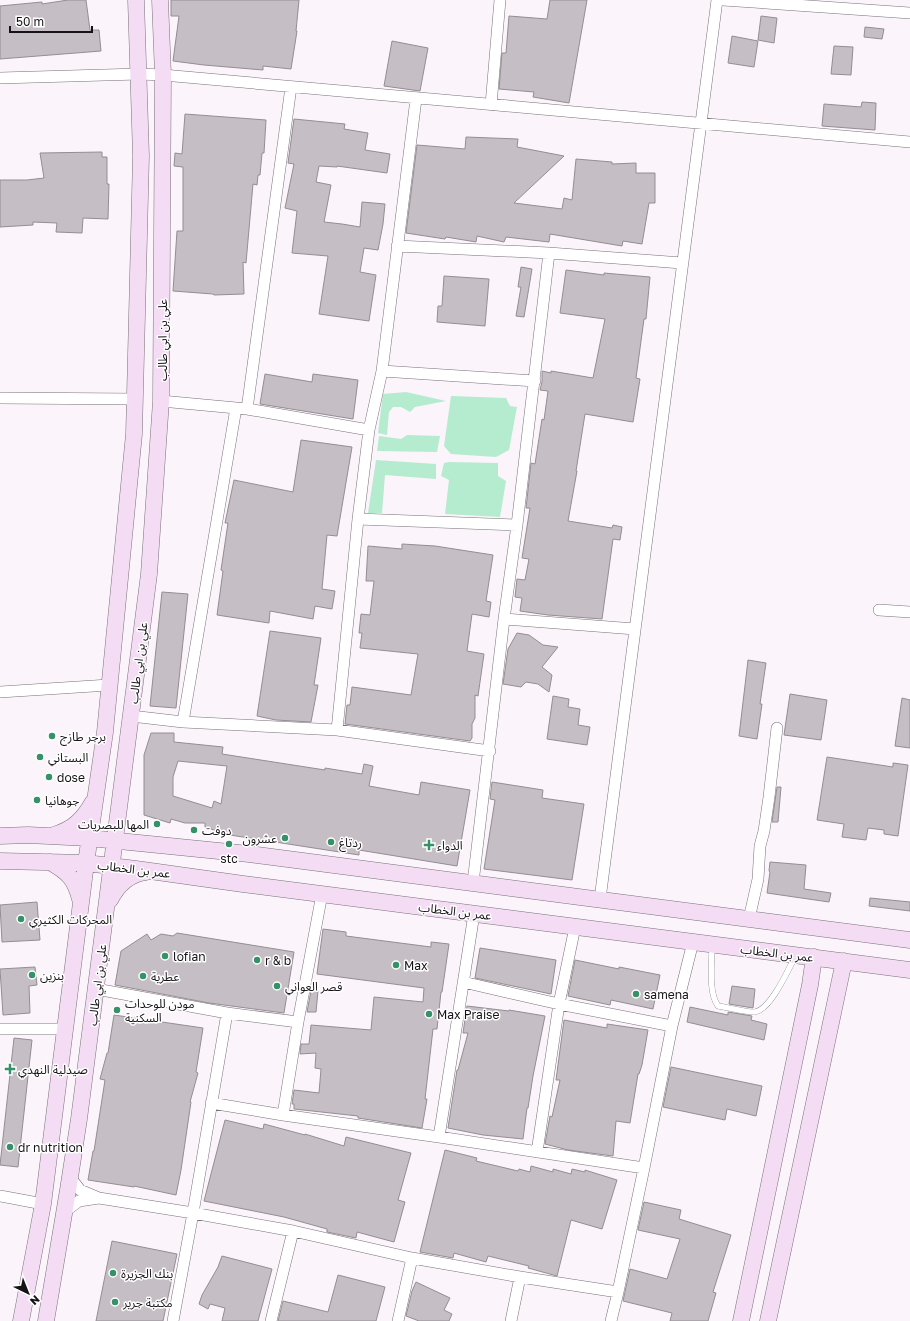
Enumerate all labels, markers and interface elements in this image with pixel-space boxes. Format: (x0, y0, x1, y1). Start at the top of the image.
scale bar (10, 8, 92, 34)
text: 50 m (16, 14, 44, 29)
street label: علي بن ابي طالب (155, 299, 172, 381)
street label: علي بن ابي طالب (126, 621, 153, 705)
place label: برجر طازج (60, 729, 106, 746)
marker: برجر طازج (47, 731, 57, 741)
place label: البستاني (48, 750, 88, 767)
marker: البستاني (35, 752, 45, 762)
place label: dose (57, 770, 85, 785)
marker: dose (44, 772, 54, 782)
place label: جوهانيا (45, 793, 79, 808)
marker: جوهانيا (32, 795, 42, 805)
place label: المها للبصريات (78, 817, 149, 832)
marker: المها للبصريات (152, 819, 162, 829)
place label: دوفت (202, 823, 232, 838)
marker: دوفت (189, 825, 199, 835)
place label: عشرون (242, 831, 277, 846)
marker: عشرون (280, 833, 290, 843)
place label: ردتاغ (339, 835, 362, 852)
marker: ردتاغ (326, 837, 336, 847)
place label: الدواء (437, 838, 463, 853)
marker: stc (224, 839, 234, 849)
marker: الدواء (424, 840, 434, 850)
place label: stc (220, 851, 238, 866)
street label: عمر بن الخطاب (97, 857, 171, 881)
street label: عمر بن الخطاب (418, 899, 492, 923)
place label: المحركات الكثيري (29, 912, 112, 929)
marker: المحركات الكثيري (16, 914, 26, 924)
street label: عمر بن الخطاب (740, 941, 814, 965)
street label: علي بن ابي طالب (85, 943, 112, 1027)
place label: lofian (173, 949, 206, 964)
marker: lofian (160, 951, 170, 961)
place label: r & b (265, 953, 291, 968)
marker: r & b (252, 955, 262, 965)
place label: Max (404, 958, 428, 973)
marker: Max (391, 960, 401, 970)
place label: بنزين (40, 968, 64, 983)
place label: عطرية (151, 969, 179, 984)
marker: بنزين (27, 970, 37, 980)
marker: عطرية (138, 971, 148, 981)
place label: قصر العواني (285, 979, 342, 996)
marker: قصر العواني (272, 981, 282, 991)
place label: samena (644, 987, 689, 1002)
marker: samena (631, 989, 641, 999)
place label: مودن للوحدات السكنية (125, 996, 195, 1025)
marker: مودن للوحدات السكنية (112, 1005, 122, 1015)
place label: Max Praise (437, 1007, 499, 1022)
marker: Max Praise (424, 1009, 434, 1019)
place label: صيدلية النهدي (18, 1062, 88, 1079)
marker: صيدلية النهدي (5, 1064, 15, 1074)
place label: dr nutrition (18, 1140, 83, 1155)
marker: dr nutrition (5, 1142, 15, 1152)
place label: بنك الجزيرة (121, 1266, 173, 1281)
marker: بنك الجزيرة (108, 1268, 118, 1278)
north arrow (8, 1273, 48, 1313)
text: N (28, 1293, 43, 1308)
place label: مكتبة جرير (122, 1295, 173, 1310)
marker: مكتبة جرير (110, 1297, 120, 1307)

